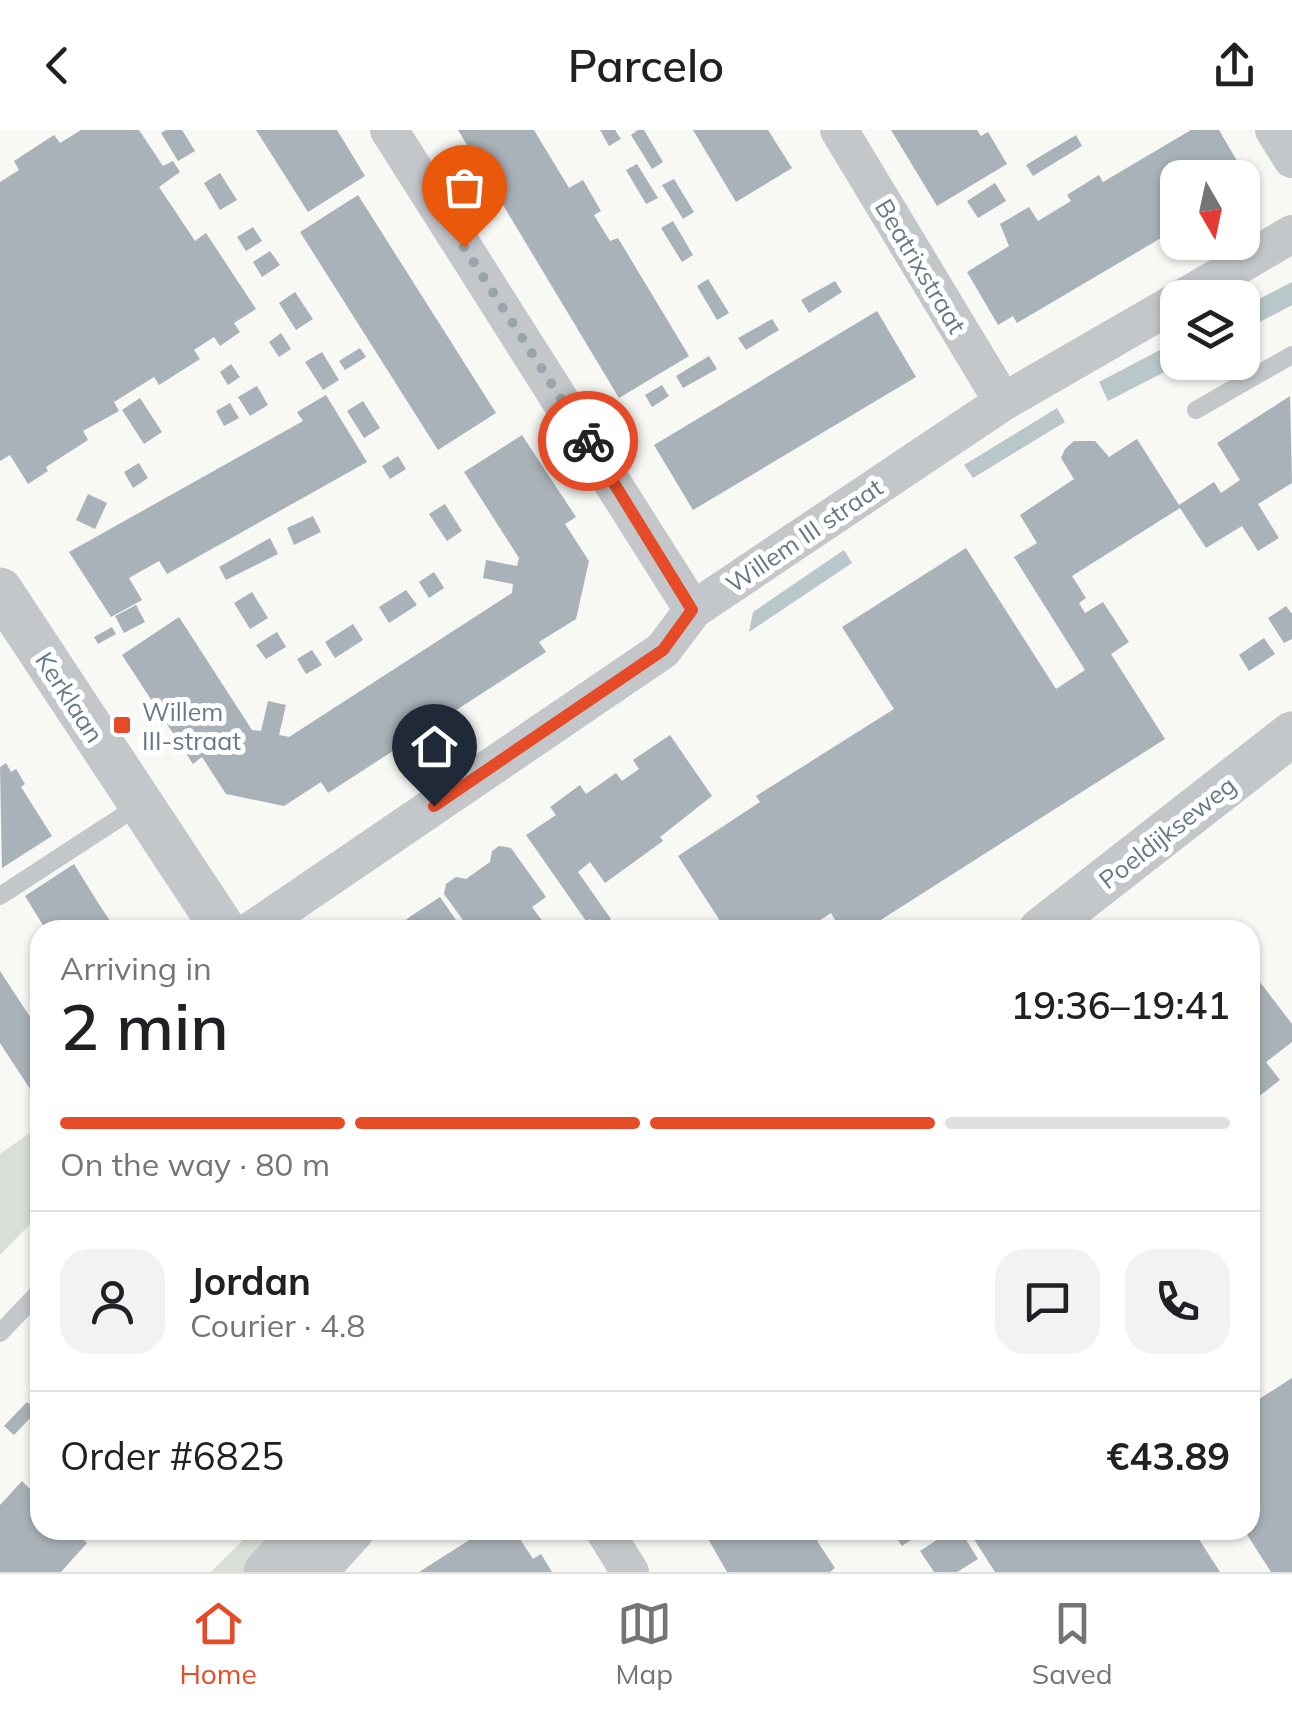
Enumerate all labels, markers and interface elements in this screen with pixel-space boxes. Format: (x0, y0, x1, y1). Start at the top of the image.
text: Parcelo (568, 37, 724, 93)
icon: back (30, 38, 85, 93)
icon: share (1207, 38, 1262, 93)
pin (422, 145, 507, 248)
icon: bag (437, 160, 492, 215)
north arrow (1160, 160, 1260, 260)
map controls (1160, 160, 1260, 380)
street label: Beatrixstraat (869, 193, 973, 339)
button: layers (1160, 280, 1260, 380)
courier (538, 391, 638, 491)
icon: bike (561, 414, 616, 469)
street label: Willem III straat (720, 471, 888, 599)
street label: Kerklaan (29, 646, 111, 748)
place label: Willem III-straat (142, 696, 241, 756)
pin (392, 704, 477, 807)
marker: Willem III-straat (111, 714, 133, 736)
icon: home (407, 719, 462, 774)
street label: Poeldijkseweg (1092, 769, 1242, 895)
text: Arriving in (60, 948, 212, 988)
text: 19:36–19:41 (1010, 981, 1230, 1029)
text: 2 min (60, 985, 229, 1066)
text: On the way · 80 m (60, 1144, 330, 1184)
button: person (60, 1249, 165, 1354)
button: chat (995, 1249, 1100, 1354)
button: phone (1125, 1249, 1230, 1354)
text: Jordan (190, 1257, 311, 1305)
text: Courier · 4.8 (190, 1305, 366, 1345)
text: Order #6825 (60, 1432, 284, 1480)
text: €43.89 (1107, 1432, 1230, 1480)
tab: Home (179, 1596, 257, 1691)
tab: Map (615, 1596, 673, 1691)
tab: Saved (1032, 1596, 1113, 1691)

